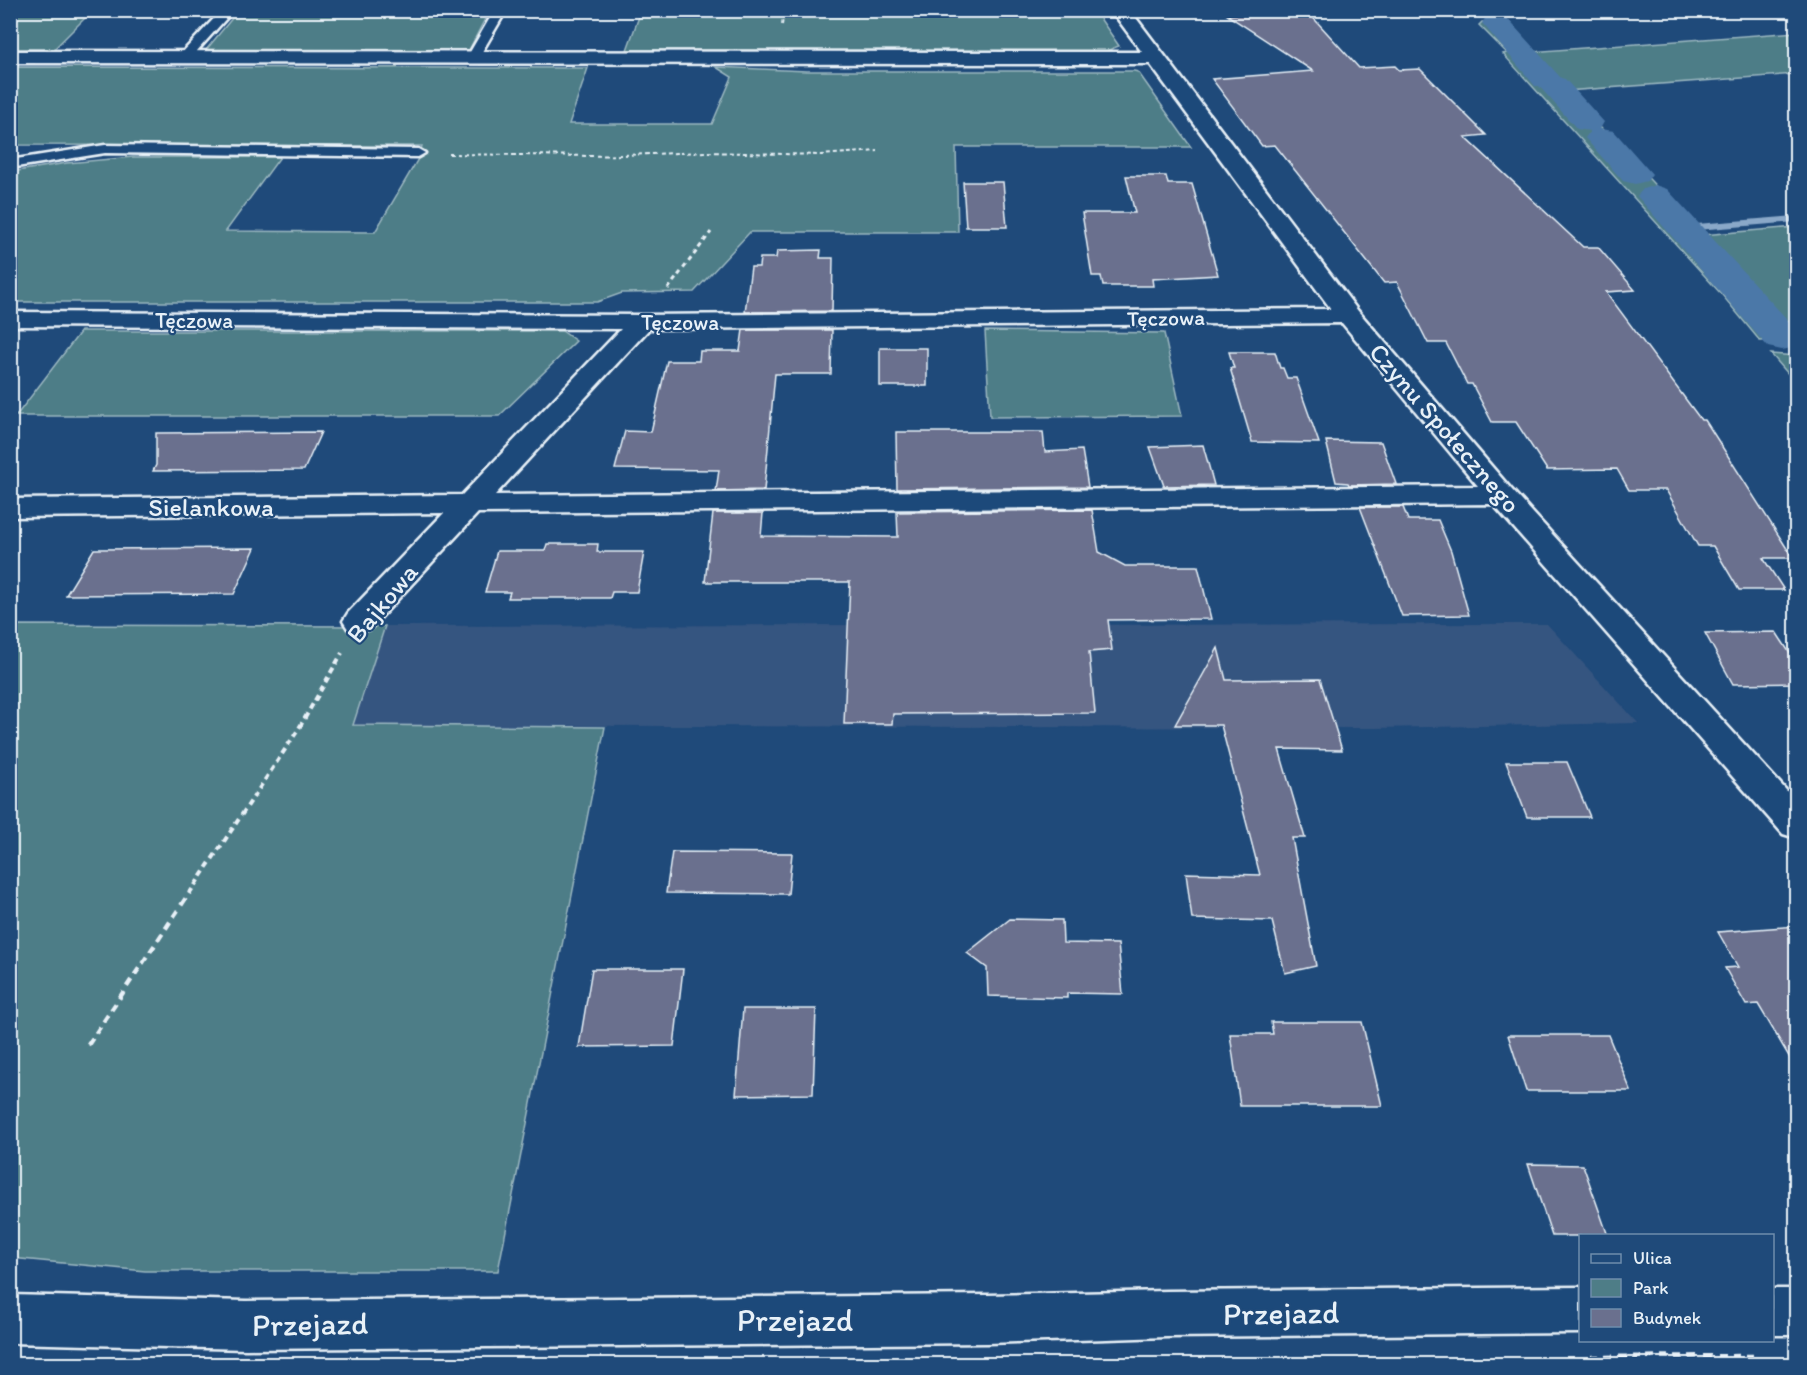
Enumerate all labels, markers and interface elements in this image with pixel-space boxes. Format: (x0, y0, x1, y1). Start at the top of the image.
street label: Tęczowa (1127, 304, 1205, 332)
street label: Tęczowa (155, 307, 233, 334)
street label: Tęczowa (641, 309, 719, 336)
street label: Czynu Społecznego (1362, 336, 1528, 520)
street label: Sielankowa (148, 491, 274, 523)
street label: Bajkowa (339, 556, 425, 649)
legend (1579, 1234, 1774, 1342)
text: Ulica (1633, 1247, 1672, 1269)
text: Park (1633, 1277, 1668, 1299)
street label: Przejazd (1222, 1293, 1340, 1333)
street label: Przejazd (737, 1301, 853, 1339)
street label: Przejazd (251, 1304, 369, 1344)
text: Budynek (1633, 1307, 1702, 1329)

